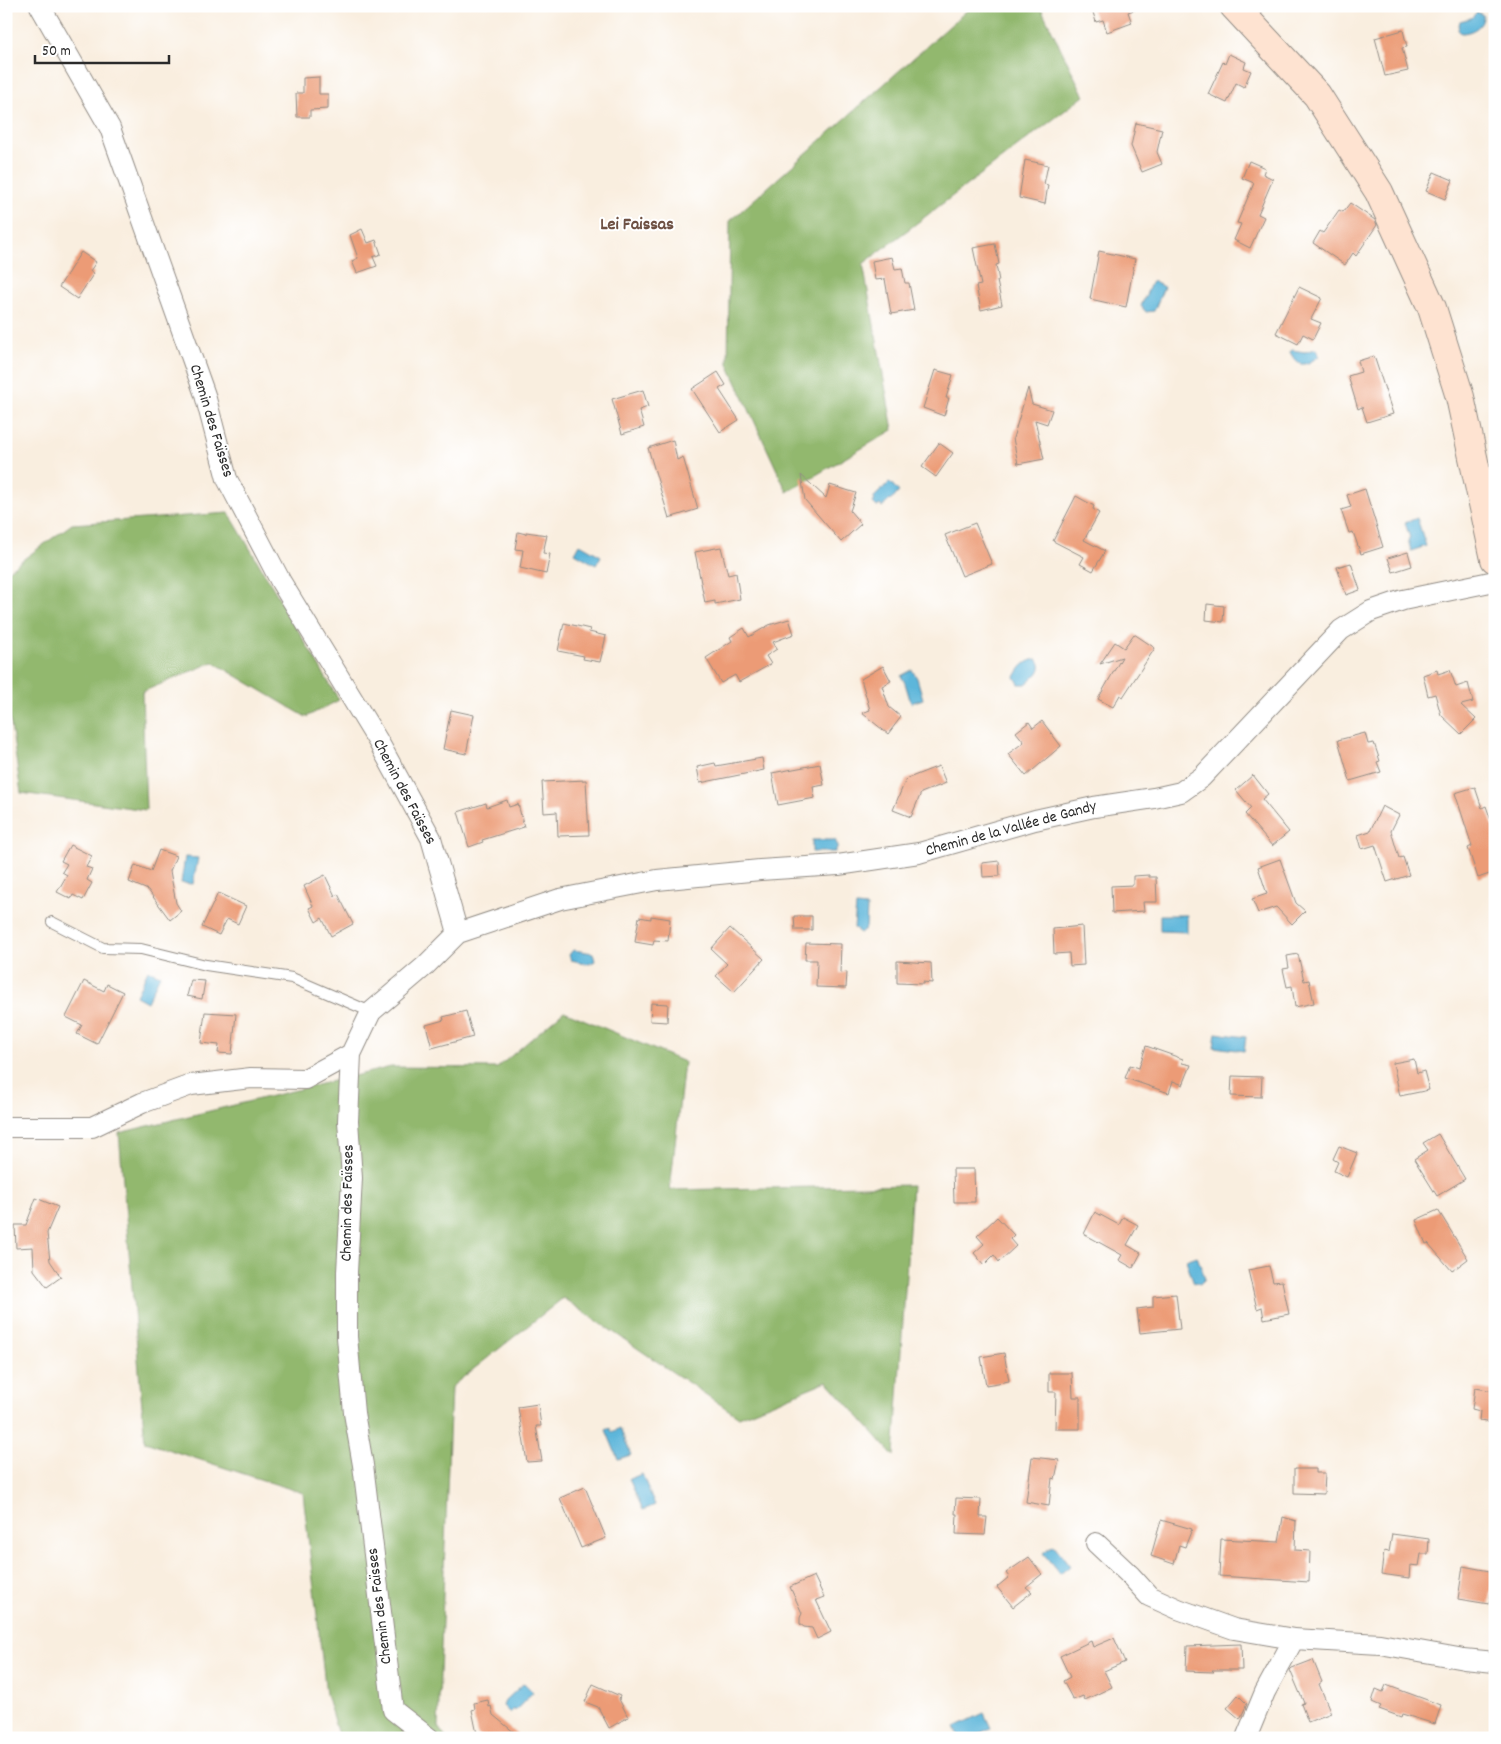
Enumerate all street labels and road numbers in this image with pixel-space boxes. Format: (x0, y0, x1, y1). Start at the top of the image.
street label: Chemin des Faïsses (183, 362, 239, 481)
street label: Chemin des Faïsses (366, 735, 442, 849)
street label: Chemin de la Vallée de Gandy (923, 795, 1099, 863)
street label: Chemin des Faïsses (335, 1144, 361, 1262)
street label: Chemin des Faïsses (361, 1546, 399, 1665)

